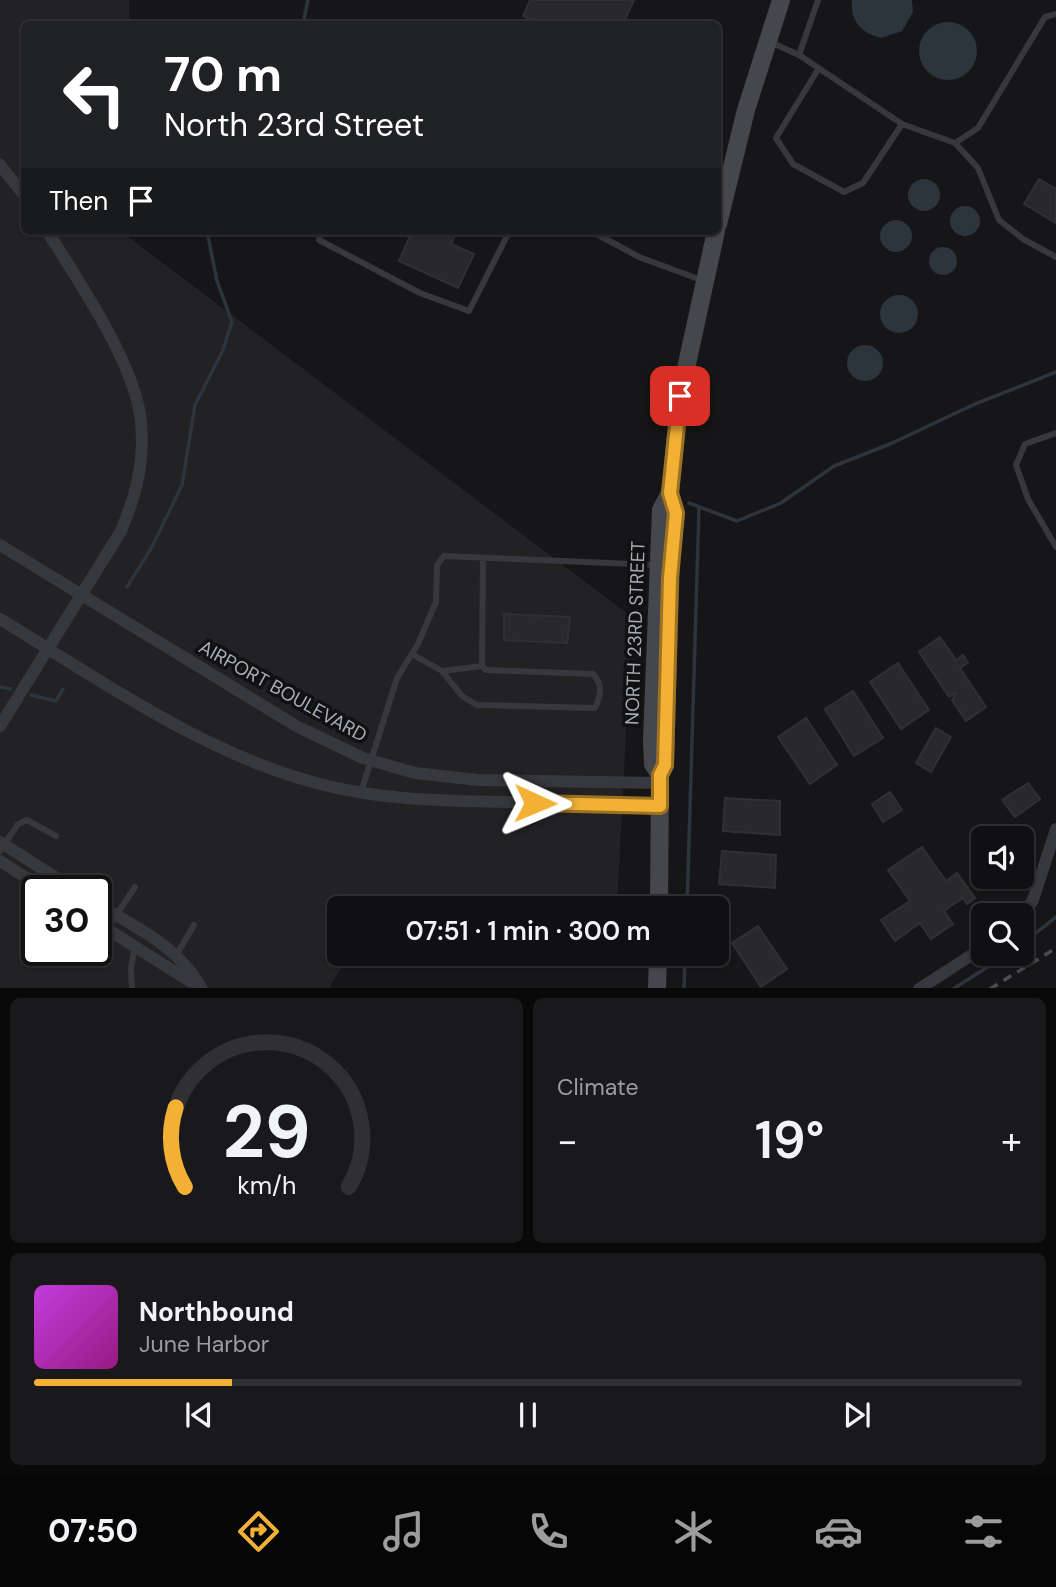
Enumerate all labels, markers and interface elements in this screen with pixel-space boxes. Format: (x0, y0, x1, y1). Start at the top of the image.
text: 70 m (164, 42, 282, 106)
icon: left (49, 49, 140, 140)
text: North 23rd Street (164, 104, 424, 146)
icon: arrive (122, 182, 160, 220)
text: Then (49, 184, 108, 218)
pin (650, 366, 710, 426)
icon: arrive (661, 377, 699, 415)
street label: NORTH 23RD STREET (619, 540, 651, 725)
street label: AIRPORT BOULEVARD (195, 634, 371, 748)
position arrow (498, 766, 572, 840)
map controls (971, 826, 1034, 966)
button: sound (971, 826, 1034, 889)
speed limit sign: 30 (21, 875, 112, 966)
button: search (971, 903, 1034, 966)
text: 07:51 · 1 min · 300 m (405, 914, 651, 948)
text: Climate (557, 1072, 639, 1102)
text: 29 (223, 1085, 310, 1180)
text: 19° (755, 1106, 824, 1174)
text: − (557, 1116, 578, 1166)
text: + (1001, 1116, 1022, 1166)
text: km/h (237, 1168, 296, 1201)
text: Northbound (139, 1295, 294, 1329)
text: June Harbor (139, 1329, 269, 1359)
icon: previous (180, 1396, 218, 1434)
icon: pause (509, 1396, 547, 1434)
icon: next (838, 1396, 876, 1434)
icon: directions (234, 1507, 283, 1556)
icon: music (379, 1507, 428, 1556)
icon: phone (524, 1507, 573, 1556)
icon: climate (669, 1507, 718, 1556)
icon: car (814, 1507, 863, 1556)
icon: filters (959, 1507, 1008, 1556)
text: 07:50 (48, 1510, 138, 1552)

